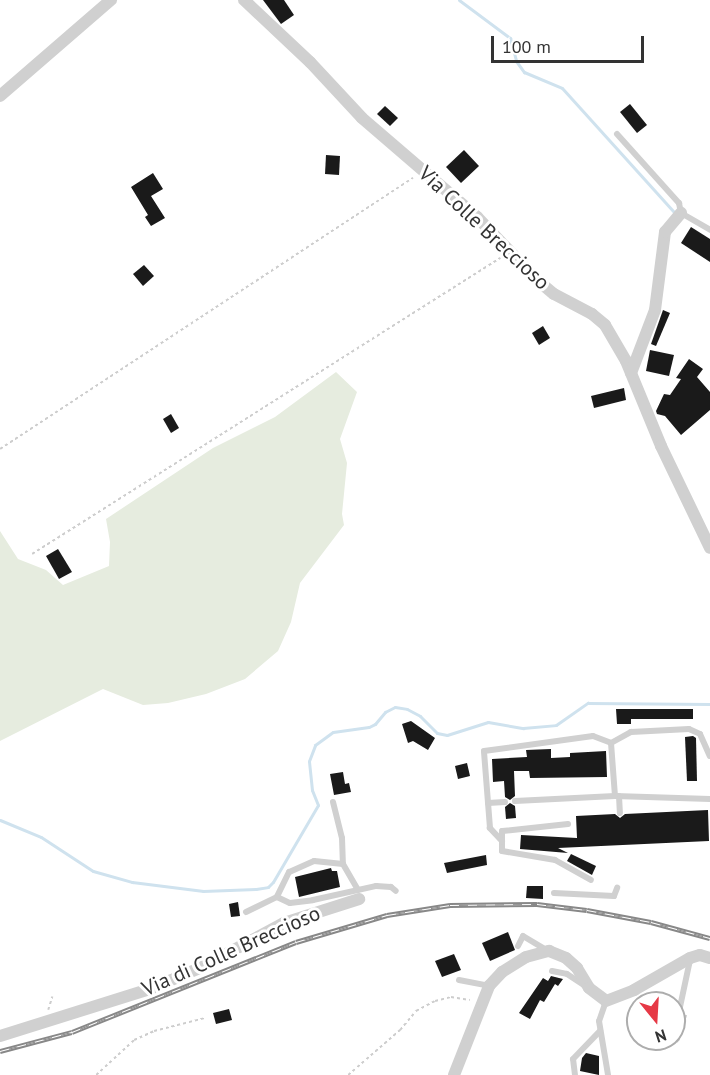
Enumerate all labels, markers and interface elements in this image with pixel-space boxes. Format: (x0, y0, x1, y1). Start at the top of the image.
scale bar (494, 24, 647, 62)
text: 100 m (502, 35, 551, 58)
street label: Via Colle Breccioso (413, 161, 555, 295)
street label: Via di Colle Breccioso (138, 900, 324, 1002)
north arrow (626, 991, 686, 1051)
text: N (653, 1025, 669, 1047)

